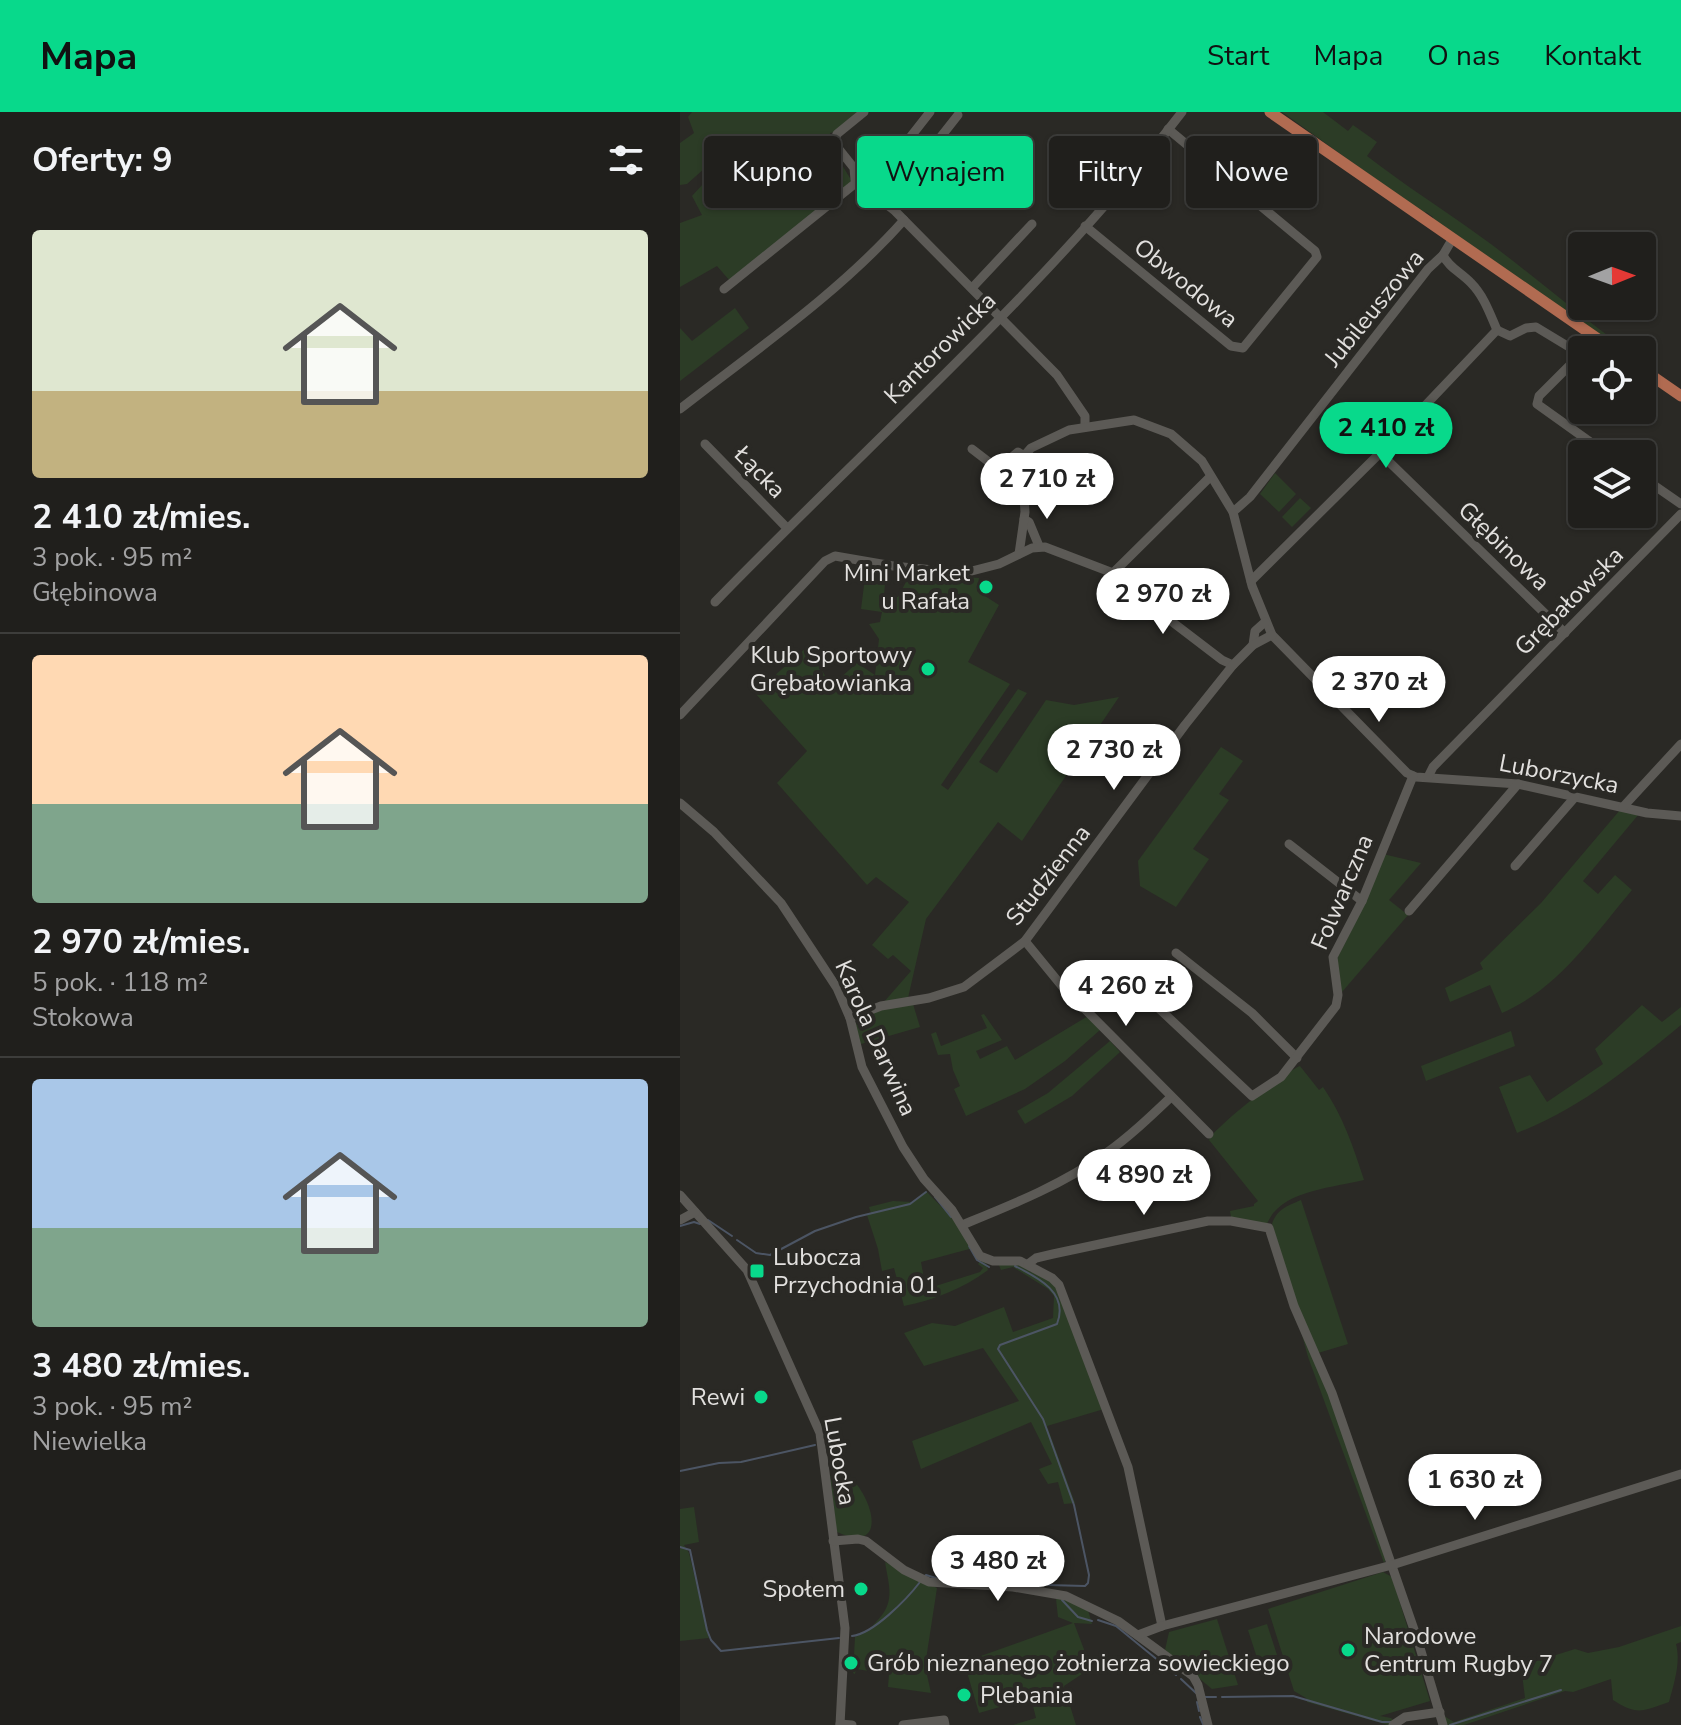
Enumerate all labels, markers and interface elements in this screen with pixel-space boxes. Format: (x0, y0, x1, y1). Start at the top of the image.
text: Mapa (40, 31, 137, 82)
text: Start (1207, 37, 1269, 75)
text: Mapa (1313, 37, 1383, 75)
text: O nas (1427, 37, 1500, 75)
text: Kontakt (1544, 37, 1641, 75)
chip: Kupno (704, 136, 841, 208)
chip: Wynajem (857, 136, 1033, 208)
chip: Filtry (1049, 136, 1170, 208)
chip: Nowe (1186, 136, 1317, 208)
text: Oferty: 9 (32, 137, 173, 183)
icon: filters (604, 138, 648, 182)
street label: Obwodowa (1127, 231, 1245, 335)
north arrow (1568, 232, 1656, 320)
map controls (1568, 232, 1656, 528)
street label: Jubileuszowa (1316, 243, 1431, 374)
icon: home (268, 282, 412, 426)
street label: Kantorowicka (877, 285, 1003, 411)
button: locate (1568, 336, 1656, 424)
pin: 2 410 zł (1303, 402, 1469, 470)
text: 2 410 zł (1337, 410, 1435, 445)
street label: Łącka (726, 438, 793, 505)
button: layers (1568, 440, 1656, 528)
pin: 2 710 zł (964, 453, 1130, 521)
text: 2 710 zł (998, 461, 1096, 496)
text: 2 410 zł/mies. (32, 494, 250, 540)
street label: Głębinowa (1451, 494, 1557, 598)
text: 3 pok. · 95 m² (32, 540, 192, 575)
street label: Grębałowska (1508, 540, 1630, 662)
place label: Mini Market u Rafała (844, 557, 971, 617)
pin: 2 970 zł (1080, 568, 1246, 636)
text: Głębinowa (32, 575, 158, 610)
text: 2 970 zł (1114, 576, 1212, 611)
marker: Mini Market u Rafała (977, 578, 995, 596)
place label: Klub Sportowy Grębałowianka (750, 639, 913, 699)
pin: 2 370 zł (1296, 656, 1462, 724)
marker: Klub Sportowy Grębałowianka (919, 660, 937, 678)
text: 2 370 zł (1330, 664, 1428, 699)
icon: home (268, 707, 412, 851)
pin: 2 730 zł (1031, 724, 1197, 792)
text: 2 730 zł (1065, 732, 1163, 767)
street label: Luborzycka (1497, 747, 1621, 801)
street label: Studzienna (998, 818, 1098, 932)
street label: Folwarczna (1303, 829, 1381, 955)
text: 2 970 zł/mies. (32, 919, 250, 965)
street label: Karola Darwina (827, 955, 925, 1121)
pin: 4 260 zł (1043, 960, 1209, 1028)
text: 5 pok. · 118 m² (32, 965, 208, 1000)
text: 4 260 zł (1077, 968, 1175, 1003)
text: Stokowa (32, 1000, 134, 1035)
icon: home (268, 1131, 412, 1275)
pin: 4 890 zł (1061, 1149, 1227, 1217)
text: 4 890 zł (1095, 1157, 1193, 1192)
place label: Lubocza Przychodnia 01 (773, 1241, 939, 1301)
marker: Lubocza Przychodnia 01 (748, 1262, 766, 1280)
text: 3 480 zł/mies. (32, 1343, 250, 1389)
place label: Rewi (691, 1381, 745, 1413)
marker: Rewi (752, 1388, 770, 1406)
text: 3 pok. · 95 m² (32, 1389, 192, 1424)
street label: Lubocka (816, 1414, 864, 1508)
text: Niewielka (32, 1424, 147, 1459)
pin: 1 630 zł (1392, 1454, 1558, 1522)
text: 1 630 zł (1426, 1462, 1524, 1497)
pin: 3 480 zł (915, 1535, 1081, 1603)
text: 3 480 zł (949, 1543, 1047, 1578)
place label: Społem (763, 1573, 845, 1605)
marker: Społem (852, 1580, 870, 1598)
place label: Narodowe Centrum Rugby 7 (1364, 1620, 1553, 1680)
marker: Narodowe Centrum Rugby 7 (1339, 1641, 1357, 1659)
place label: Grób nieznanego żołnierza sowieckiego (867, 1647, 1290, 1679)
marker: Grób nieznanego żołnierza sowieckiego (842, 1654, 860, 1672)
place label: Plebania (980, 1679, 1074, 1711)
marker: Plebania (955, 1686, 973, 1704)

